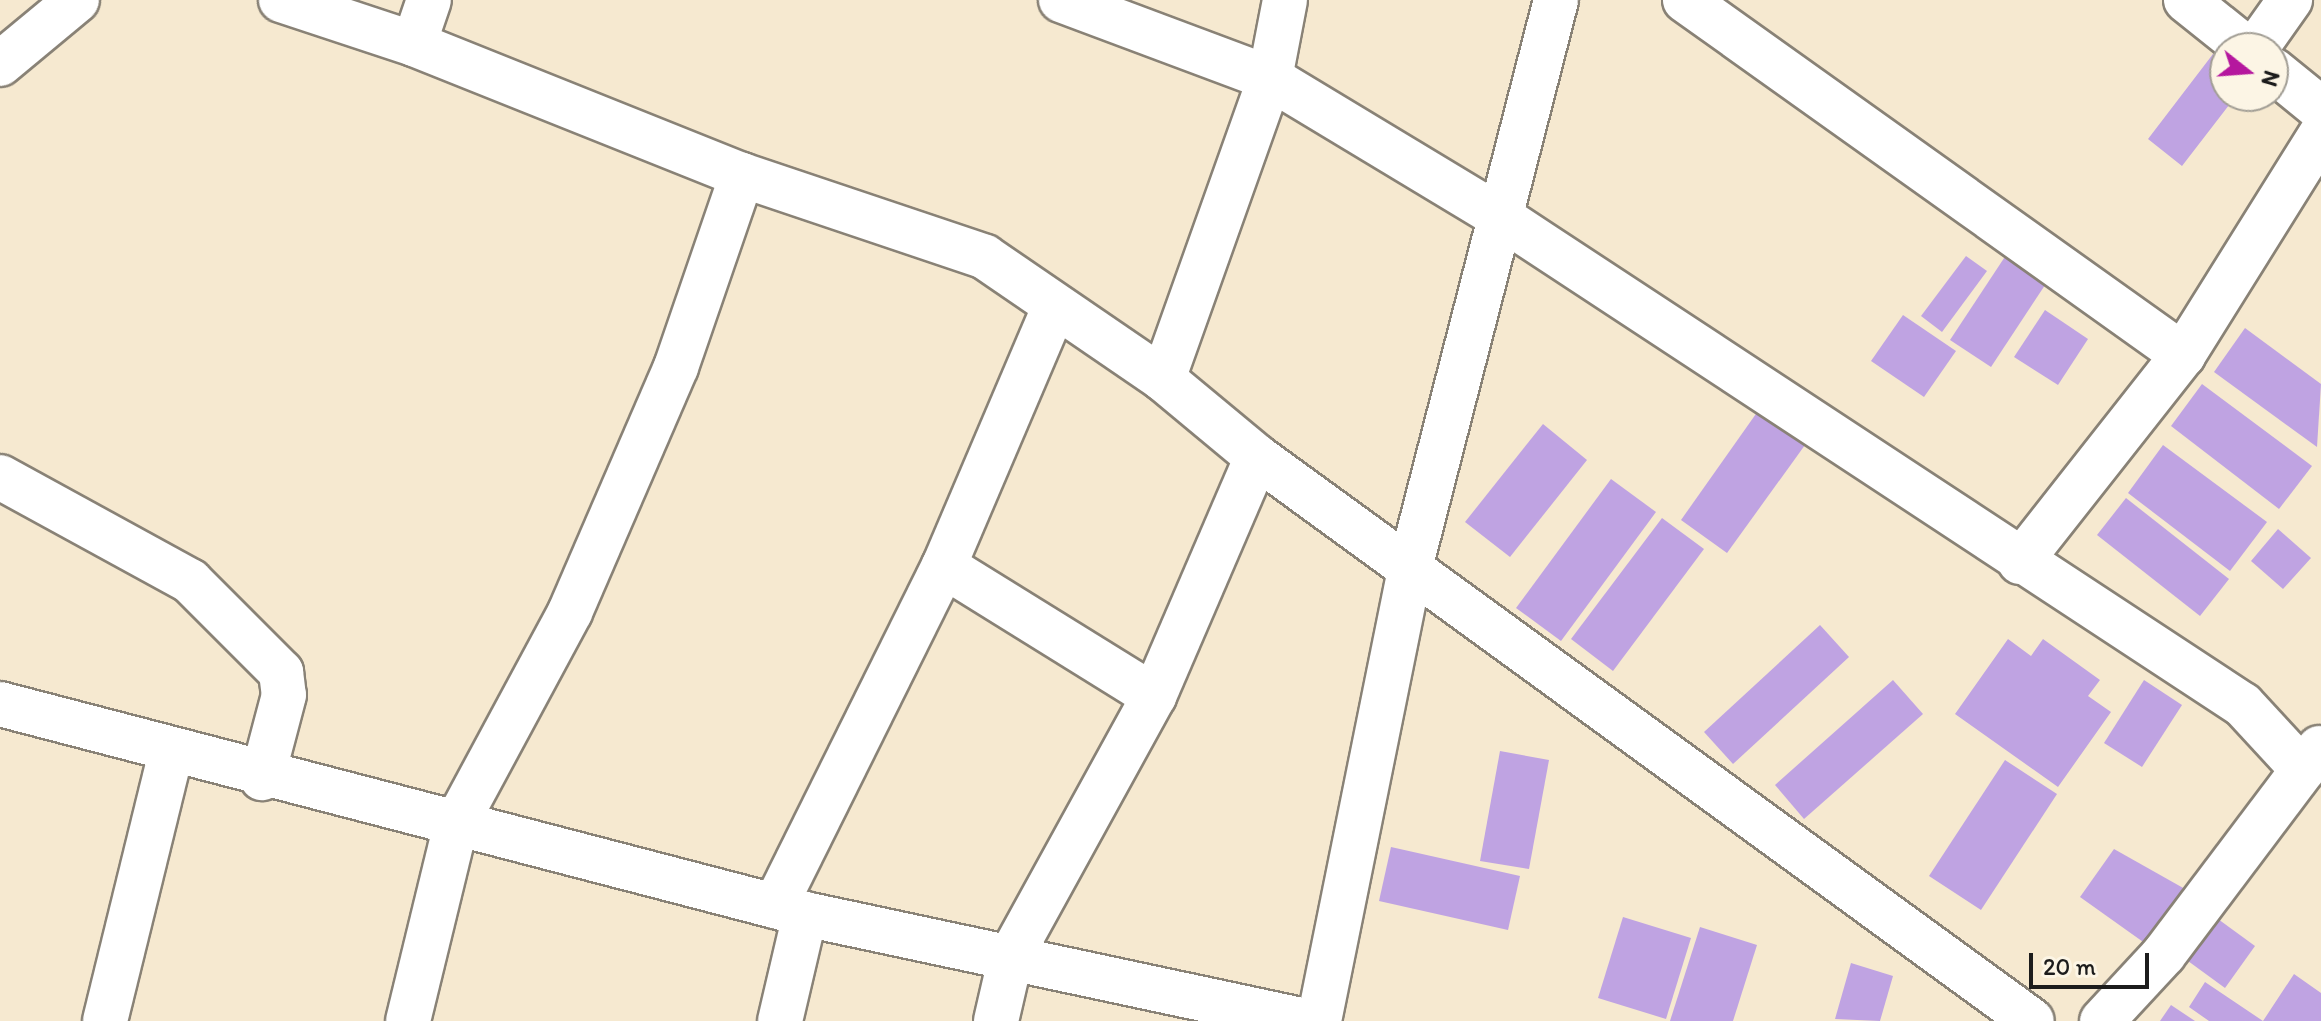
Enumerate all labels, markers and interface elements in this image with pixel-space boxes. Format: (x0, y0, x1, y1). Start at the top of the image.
north arrow (2209, 32, 2289, 112)
text: N (2255, 68, 2286, 90)
scale bar (2033, 937, 2153, 987)
text: 20 m (2043, 952, 2096, 981)

